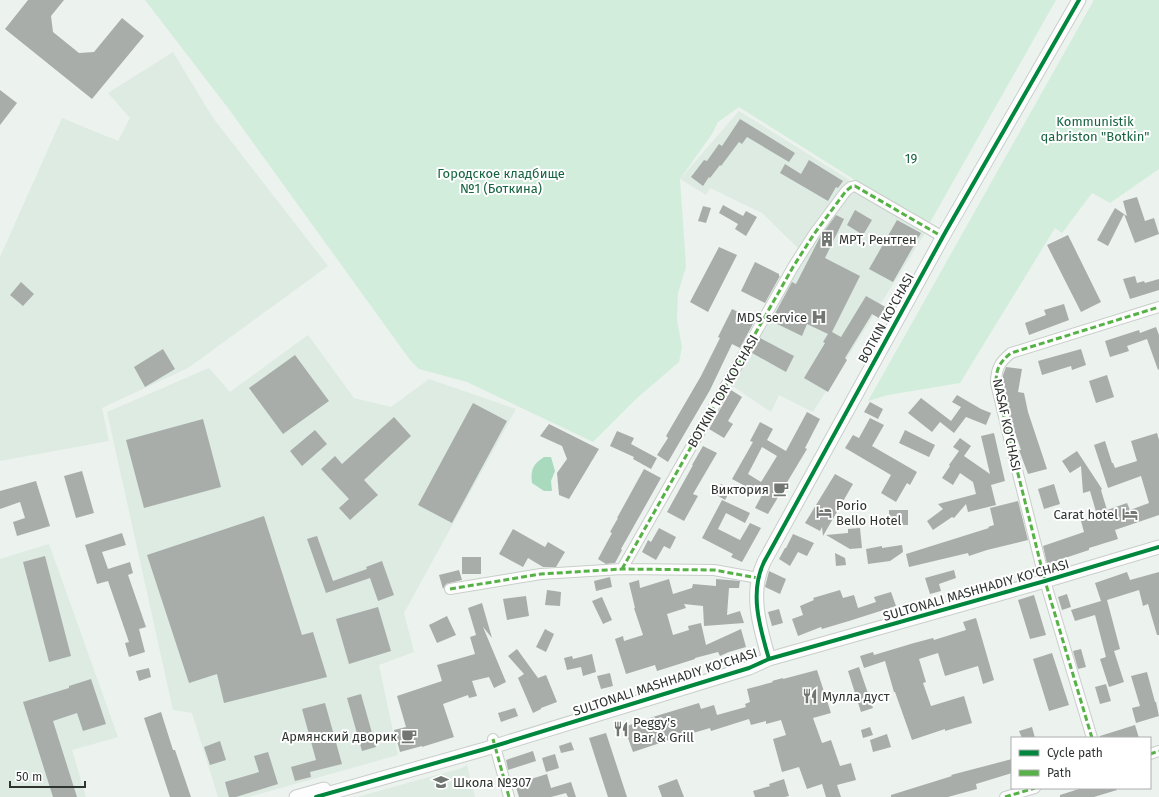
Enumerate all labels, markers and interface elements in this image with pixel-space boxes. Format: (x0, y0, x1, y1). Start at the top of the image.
park label: Kommunistik qabriston "Botkin" (1041, 114, 1149, 144)
park label: 19 (905, 151, 917, 166)
park label: Городское кладбище №1 (Боткина) (437, 166, 565, 196)
building icon: МРТ, Рентген (818, 230, 836, 248)
place label: МРТ, Рентген (839, 232, 917, 247)
street label: BOTKIN KO'CHASI (855, 270, 917, 366)
hospital icon: MDS service (810, 308, 828, 326)
place label: MDS service (737, 310, 807, 325)
street label: BOTKIN TOR KO'CHASI (685, 332, 761, 450)
street label: NASAF KO'CHASI (990, 377, 1024, 473)
cafe icon: Виктория (772, 480, 790, 498)
place label: Виктория (711, 482, 769, 497)
place label: Porio Bello Hotel (836, 498, 902, 528)
hotel icon: Porio Bello Hotel (815, 503, 833, 521)
hotel icon: Carat hotel (1121, 505, 1139, 523)
place label: Carat hotel (1053, 507, 1118, 522)
street label: SULTONALI MASHHADIY KO'CHASI (881, 556, 1071, 624)
street label: SULTONALI MASHHADIY KO'CHASI (571, 645, 759, 719)
restaurant icon: Мулла дуст (801, 687, 819, 705)
place label: Мулла дуст (822, 689, 890, 704)
place label: Peggy's Bar & Grill (633, 715, 694, 745)
restaurant icon: Peggy's Bar & Grill (612, 720, 630, 738)
cafe icon: Армянский дворик (400, 727, 418, 745)
place label: Армянский дворик (282, 729, 397, 744)
legend (1011, 737, 1151, 789)
text: Cycle path (1047, 746, 1103, 760)
scale bar (10, 763, 85, 789)
text: Path (1047, 766, 1071, 780)
text: 50 m (16, 770, 42, 784)
school or university icon: Школа №307 (432, 773, 450, 791)
place label: Школа №307 (453, 775, 531, 790)

